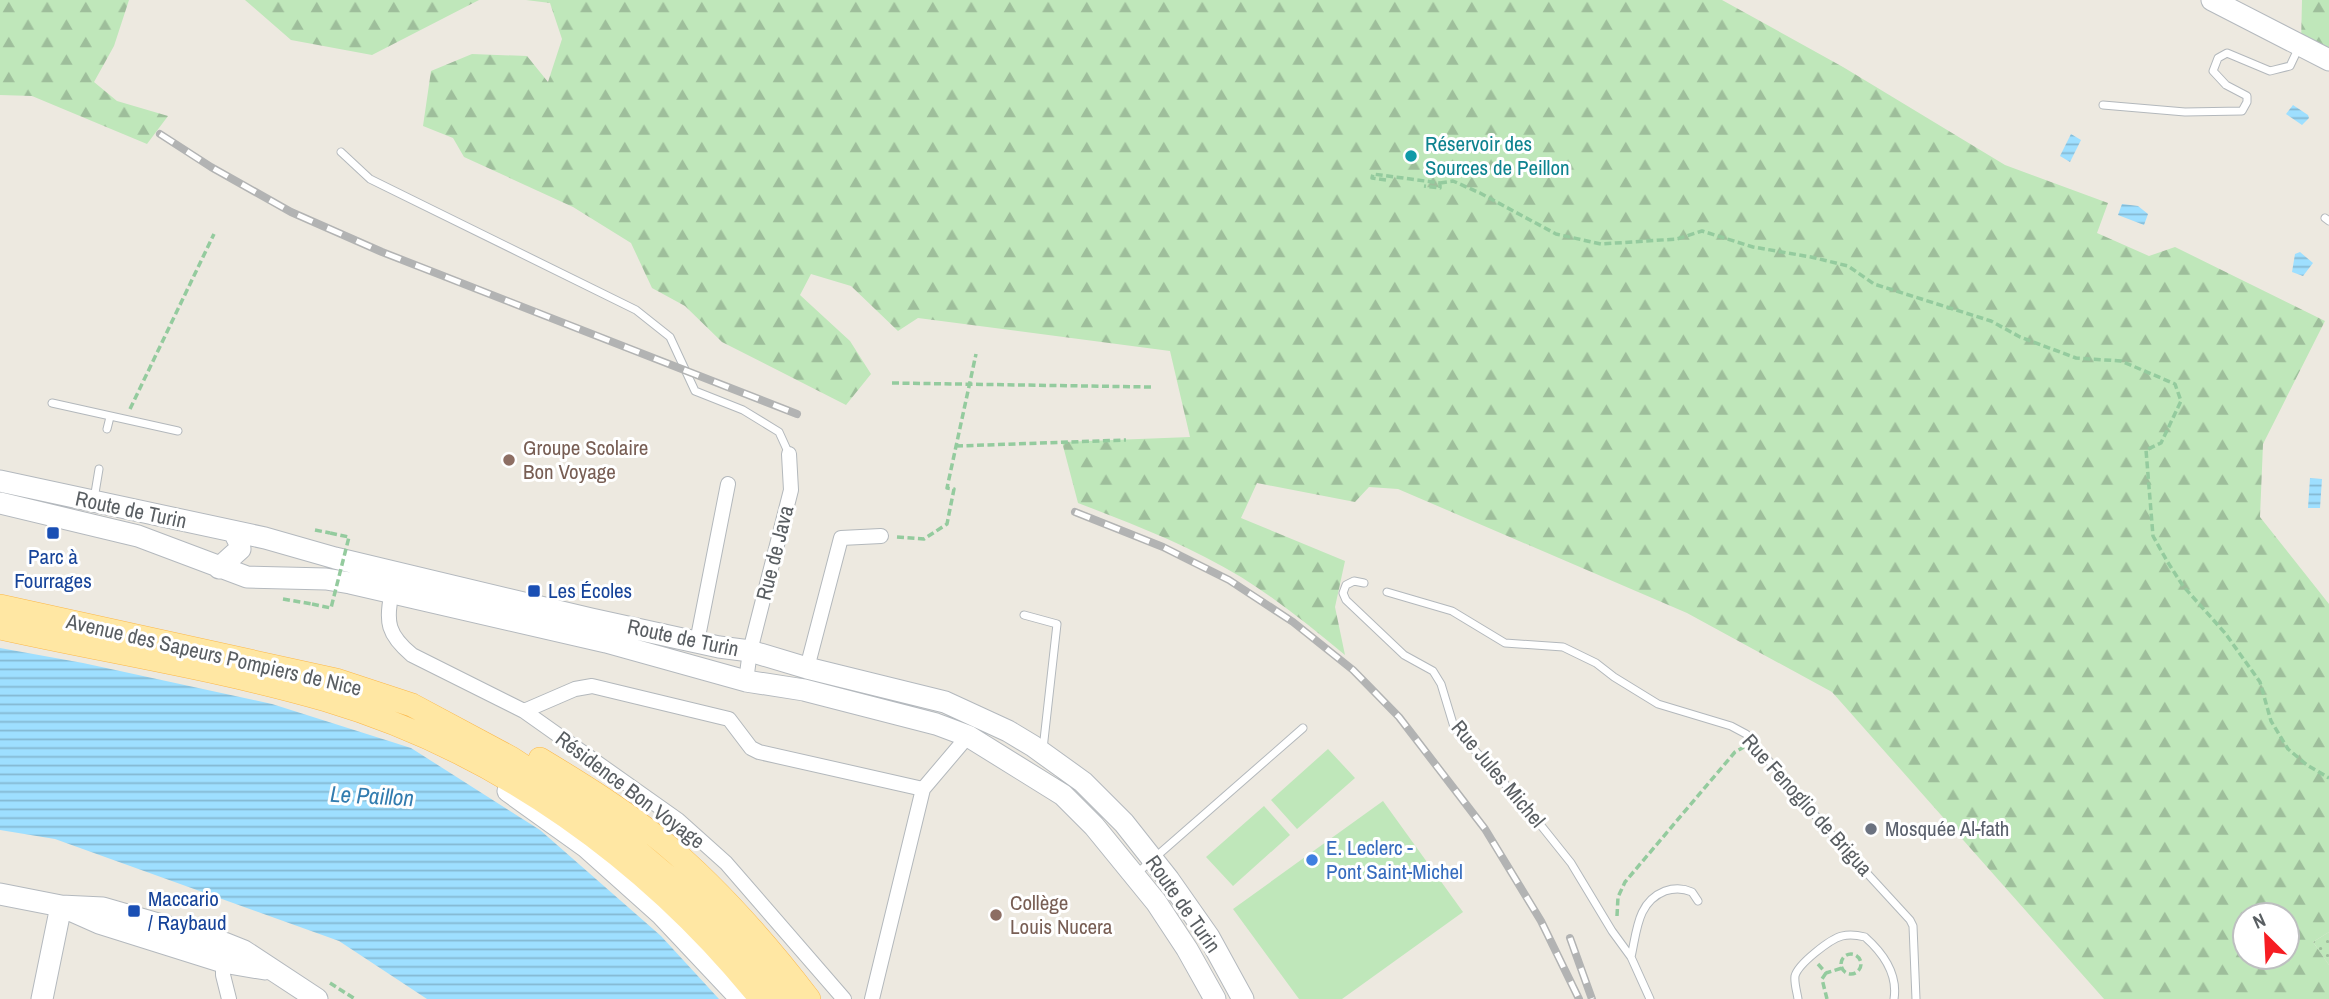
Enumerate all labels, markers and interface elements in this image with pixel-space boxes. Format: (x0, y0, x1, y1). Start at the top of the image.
place label: Réservoir des Sources de Peillon (1425, 129, 1570, 182)
marker: Réservoir des Sources de Peillon (1403, 148, 1419, 164)
place label: Groupe Scolaire Bon Voyage (523, 433, 648, 486)
marker: Groupe Scolaire Bon Voyage (501, 452, 517, 468)
street label: Route de Turin (73, 484, 189, 535)
street label: Rue de Java (749, 502, 800, 603)
marker: Parc à Fourrages (45, 525, 61, 541)
place label: Parc à Fourrages (14, 542, 92, 595)
place label: Les Écoles (548, 576, 632, 605)
marker: Les Écoles (526, 583, 542, 599)
street label: Avenue des Sapeurs Pompiers de Nice (63, 606, 365, 703)
street label: Route de Turin (625, 612, 741, 663)
street label: Rue Jules Michel (1445, 714, 1552, 834)
street label: Résidence Bon Voyage (550, 724, 711, 855)
street label: Rue Fenoglio de Brigua (1736, 727, 1879, 882)
water label: Le Paillon (329, 778, 415, 813)
place label: Mosquée Al-fath (1885, 814, 2009, 843)
marker: Mosquée Al-fath (1863, 821, 1879, 837)
place label: E. Leclerc - Pont Saint-Michel (1326, 833, 1463, 886)
street label: Route de Turin (1139, 849, 1228, 958)
marker: E. Leclerc - Pont Saint-Michel (1304, 852, 1320, 868)
place label: Maccario / Raybaud (148, 884, 227, 937)
place label: Collège Louis Nucera (1010, 888, 1113, 941)
north arrow (2231, 901, 2301, 971)
marker: Maccario / Raybaud (126, 903, 142, 919)
text: N (2249, 906, 2270, 935)
marker: Collège Louis Nucera (988, 907, 1004, 923)

